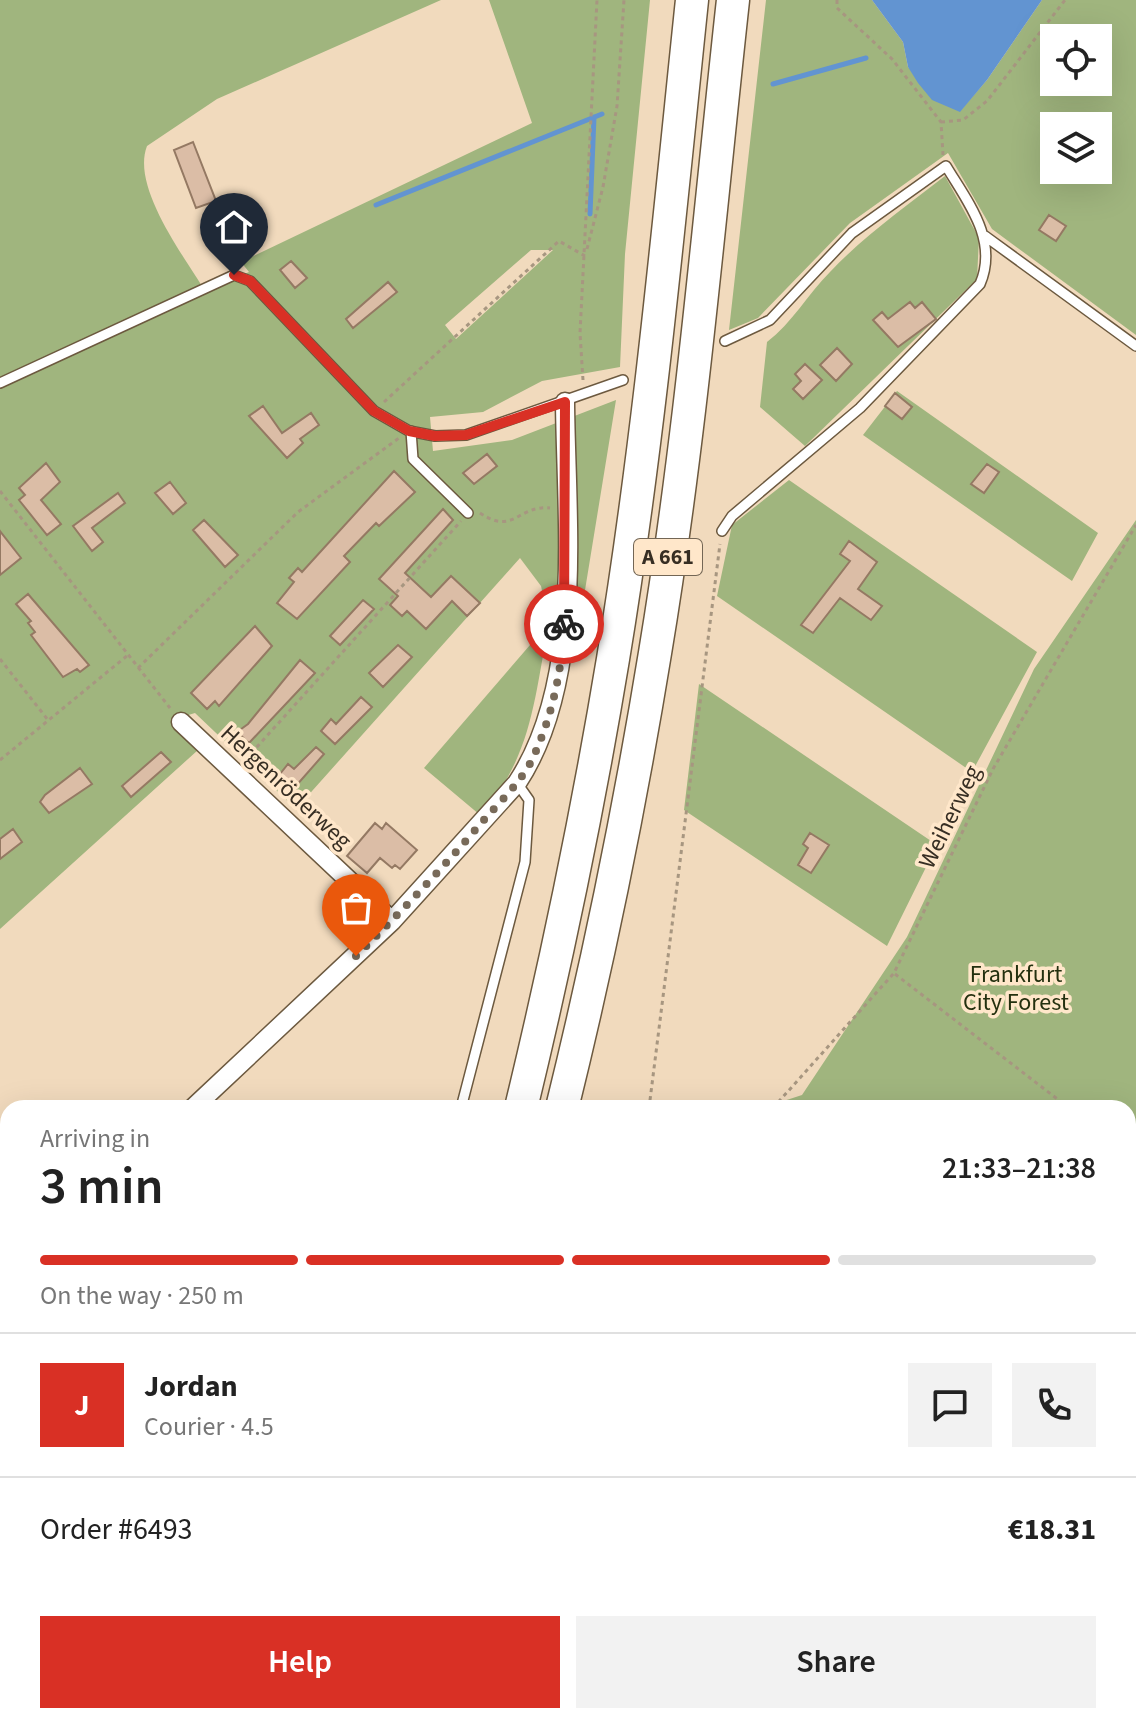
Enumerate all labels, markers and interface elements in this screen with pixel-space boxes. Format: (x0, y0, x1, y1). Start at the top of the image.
map controls (1040, 24, 1112, 184)
button: locate (1040, 24, 1112, 96)
button: layers (1040, 112, 1112, 184)
pin (200, 193, 268, 275)
icon: home (212, 205, 256, 249)
road number: A 661 (634, 539, 702, 575)
courier (524, 584, 604, 664)
icon: bike (542, 602, 586, 646)
street label: Hergenröderweg (212, 717, 360, 857)
street label: Weiherweg (910, 759, 990, 875)
pin (322, 874, 390, 956)
icon: bag (334, 886, 378, 930)
park label: Frankfurt City Forest (963, 957, 1069, 1020)
text: Arriving in (40, 1120, 150, 1157)
text: 21:33–21:38 (942, 1147, 1096, 1190)
text: 3 min (40, 1150, 164, 1224)
text: On the way · 250 m (40, 1277, 244, 1314)
button: chat (908, 1363, 992, 1447)
button: phone (1012, 1363, 1096, 1447)
text: Jordan (144, 1365, 238, 1408)
text: J (74, 1384, 90, 1427)
text: Courier · 4.5 (144, 1408, 274, 1445)
text: Order #6493 (40, 1508, 193, 1551)
text: €18.31 (1008, 1508, 1096, 1551)
button: Help (40, 1616, 560, 1708)
button: Share (576, 1616, 1096, 1708)

